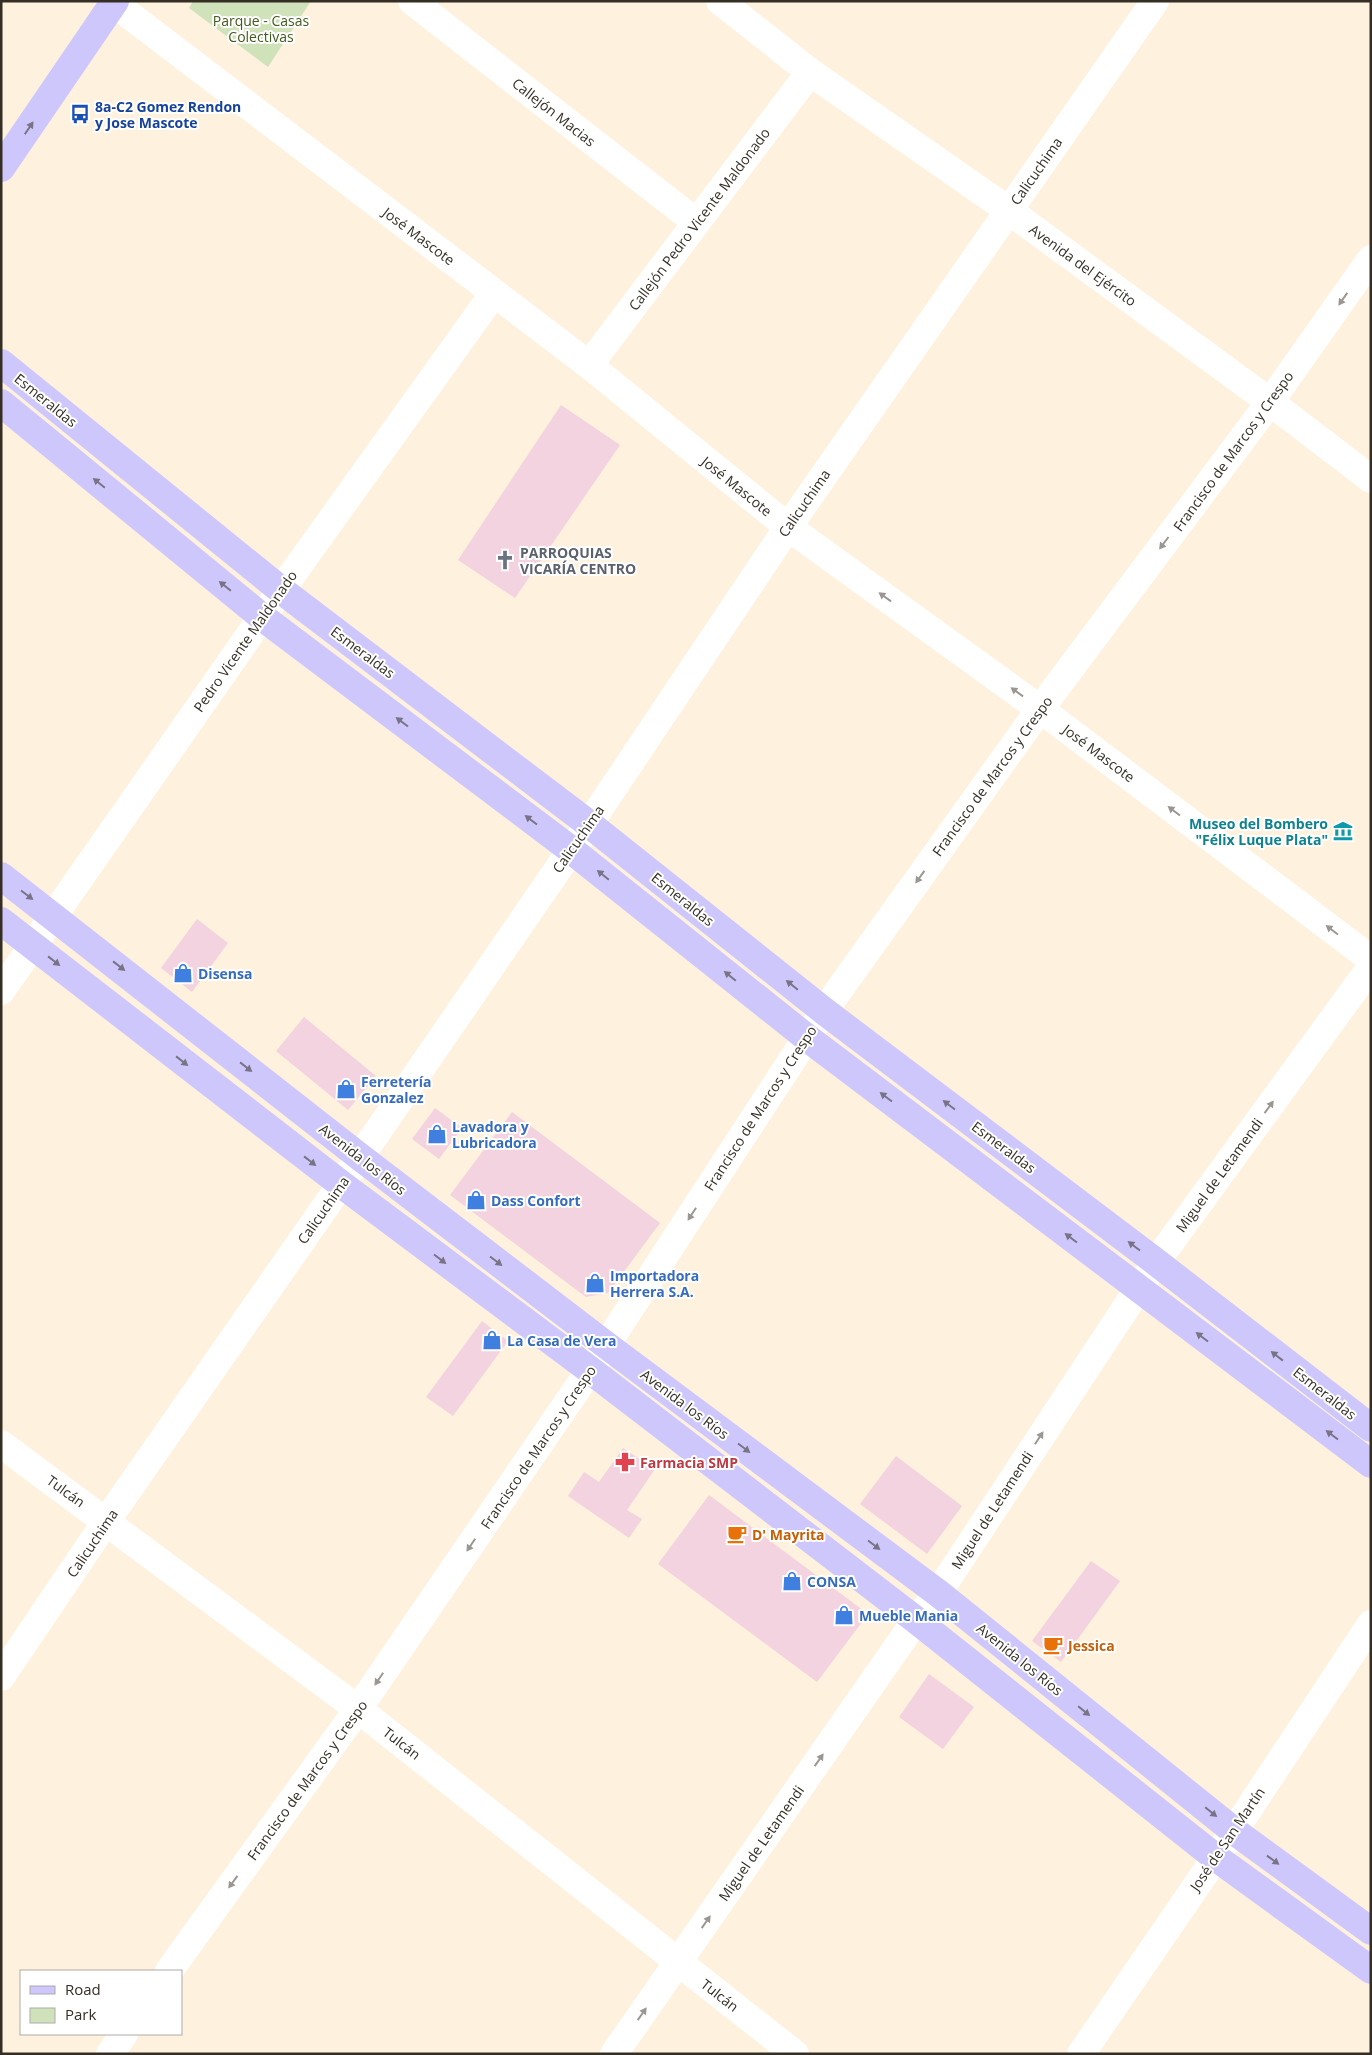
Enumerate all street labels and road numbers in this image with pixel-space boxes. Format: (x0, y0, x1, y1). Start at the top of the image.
street label: Callejón Macias (508, 73, 600, 151)
street label: Callejón Pedro Vicente Maldonado (624, 124, 774, 314)
street label: Calicuchima (1006, 133, 1066, 209)
street label: José Mascote (378, 202, 459, 269)
street label: Avenida del Ejército (1026, 220, 1140, 310)
street label: Francisco de Marcos y Crespo (1169, 367, 1297, 535)
street label: Esmeraldas (11, 369, 82, 431)
street label: José Mascote (696, 450, 776, 520)
street label: Calicuchima (774, 465, 834, 541)
street label: Pedro Vicente Maldonado (189, 567, 301, 715)
street label: Esmeraldas (327, 622, 399, 682)
street label: Francisco de Marcos y Crespo (928, 692, 1056, 860)
street label: José Mascote (1058, 719, 1139, 786)
street label: Calicuchima (548, 801, 608, 877)
street label: Esmeraldas (648, 868, 719, 930)
street label: Francisco de Marcos y Crespo (699, 1022, 821, 1194)
street label: Miguel de Letamendi (1171, 1114, 1267, 1236)
street label: Esmeraldas (968, 1117, 1040, 1177)
street label: Avenida los Ríos (316, 1119, 411, 1199)
street label: Calicuchima (293, 1172, 353, 1248)
street label: Francisco de Marcos y Crespo (476, 1362, 600, 1532)
street label: Esmeraldas (1289, 1362, 1361, 1424)
street label: Avenida los Ríos (637, 1365, 733, 1443)
street label: Miguel de Letamendi (947, 1447, 1037, 1573)
street label: Tulcán (43, 1471, 89, 1511)
street label: Calicuchima (62, 1505, 122, 1581)
street label: Avenida los Ríos (973, 1618, 1067, 1700)
street label: Francisco de Marcos y Crespo (243, 1696, 371, 1864)
street label: Tulcán (379, 1722, 425, 1764)
street label: Miguel de Letamendi (714, 1781, 808, 1905)
street label: José de San Martín (1184, 1783, 1269, 1896)
street label: Tulcán (697, 1974, 743, 2016)

